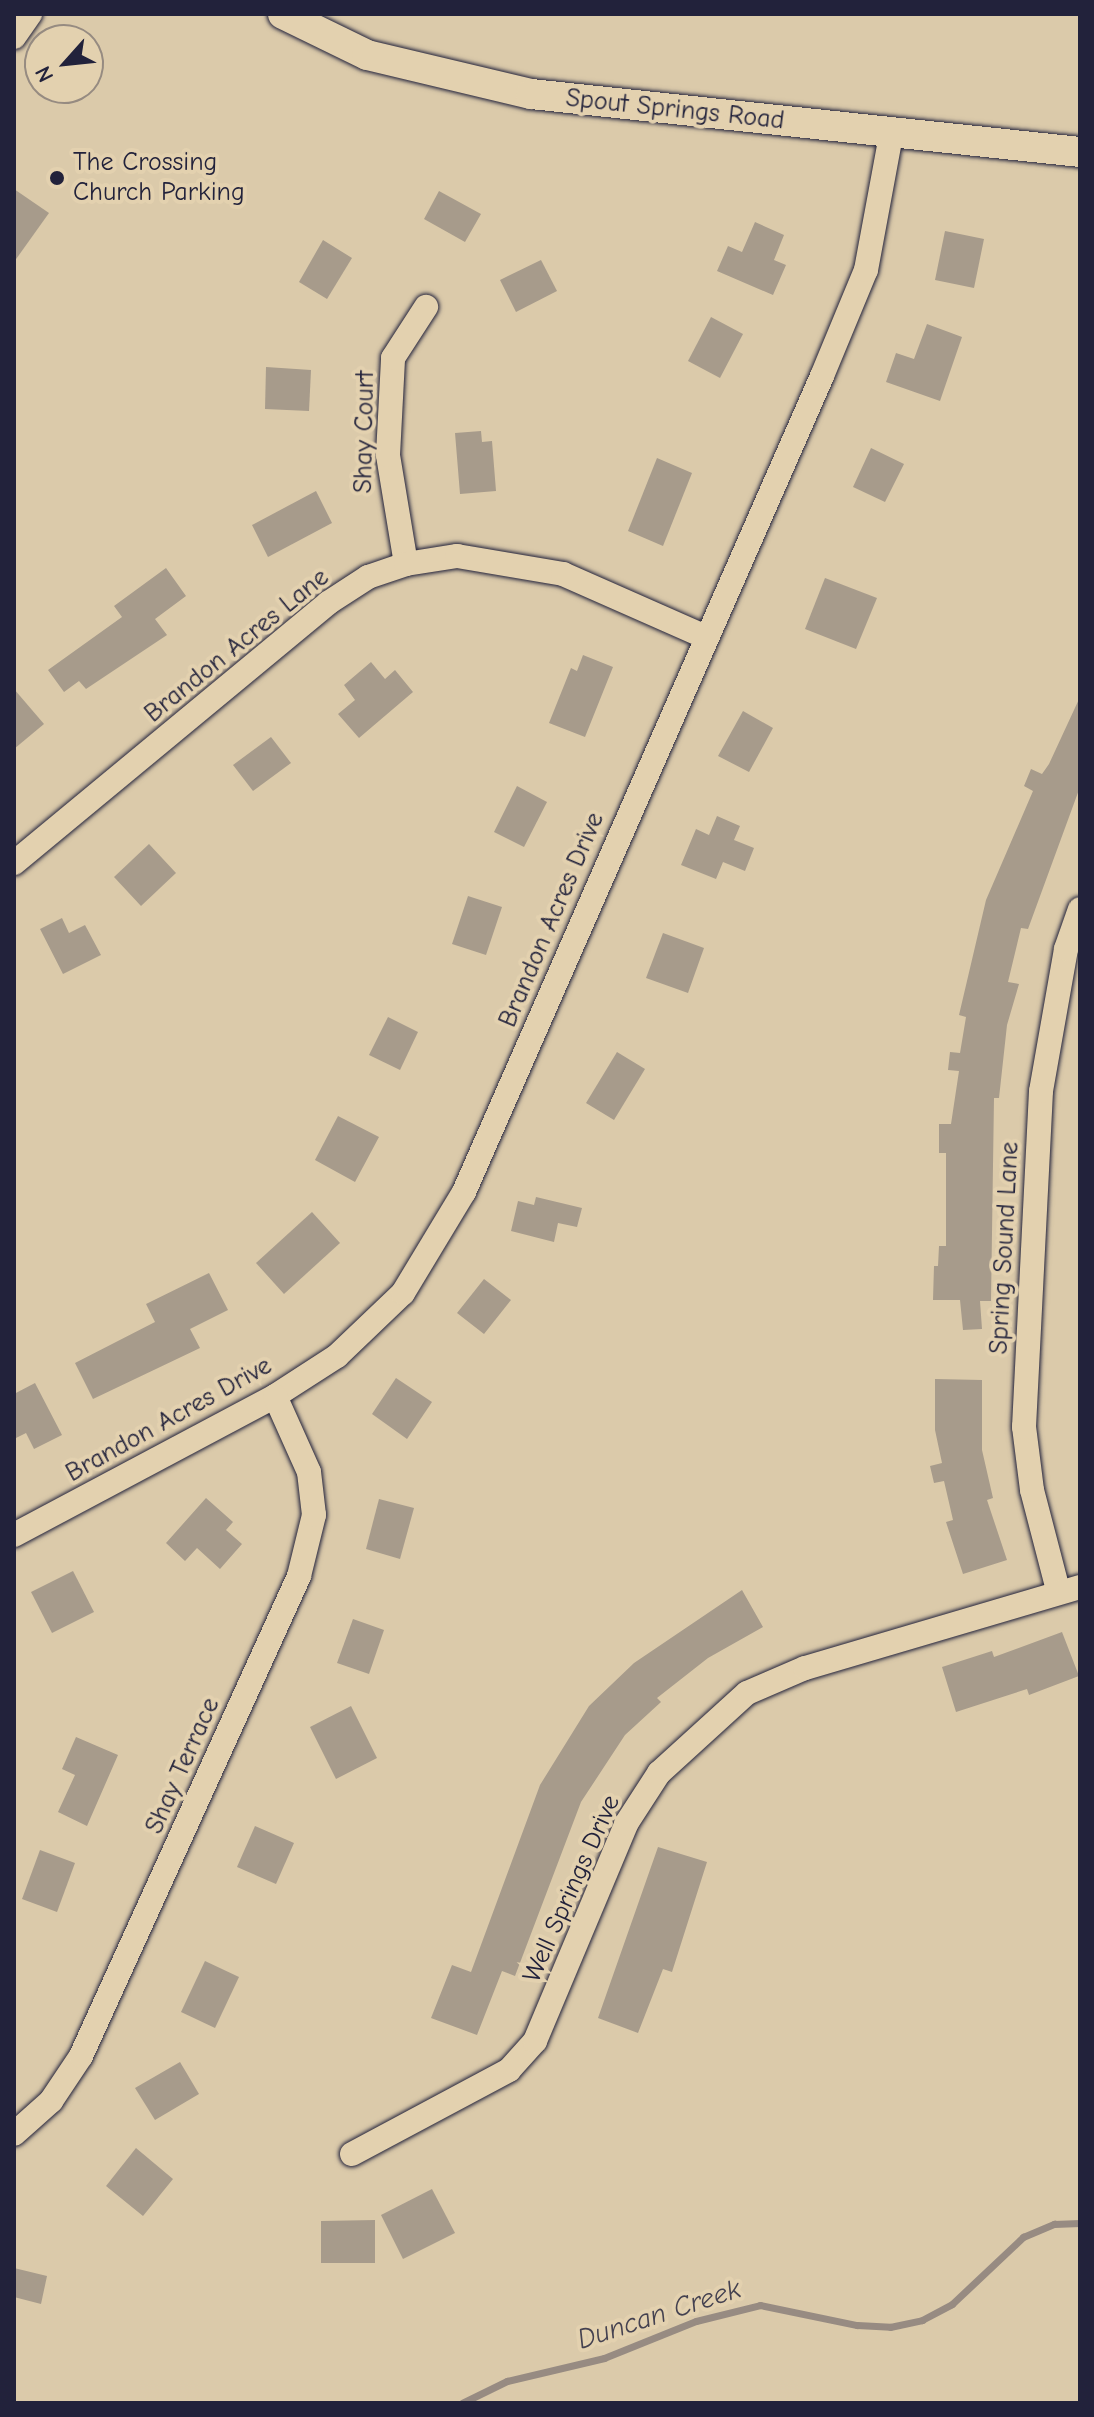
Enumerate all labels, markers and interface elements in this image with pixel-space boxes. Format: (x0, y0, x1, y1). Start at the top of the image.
north arrow (24, 24, 104, 104)
text: N (30, 62, 59, 86)
street label: Spout Springs Road (564, 83, 786, 137)
place label: The Crossing Church Parking (73, 147, 245, 208)
marker: The Crossing Church Parking (48, 169, 66, 187)
street label: Shay Court (348, 370, 382, 494)
street label: Brandon Acres Lane (139, 562, 335, 730)
street label: Brandon Acres Drive (493, 808, 611, 1032)
street label: Spring Sound Lane (984, 1141, 1026, 1355)
street label: Brandon Acres Drive (61, 1351, 277, 1489)
street label: Shay Terrace (139, 1693, 227, 1839)
street label: Well Springs Drive (517, 1790, 627, 1988)
water label: Duncan Creek (573, 2272, 745, 2356)

